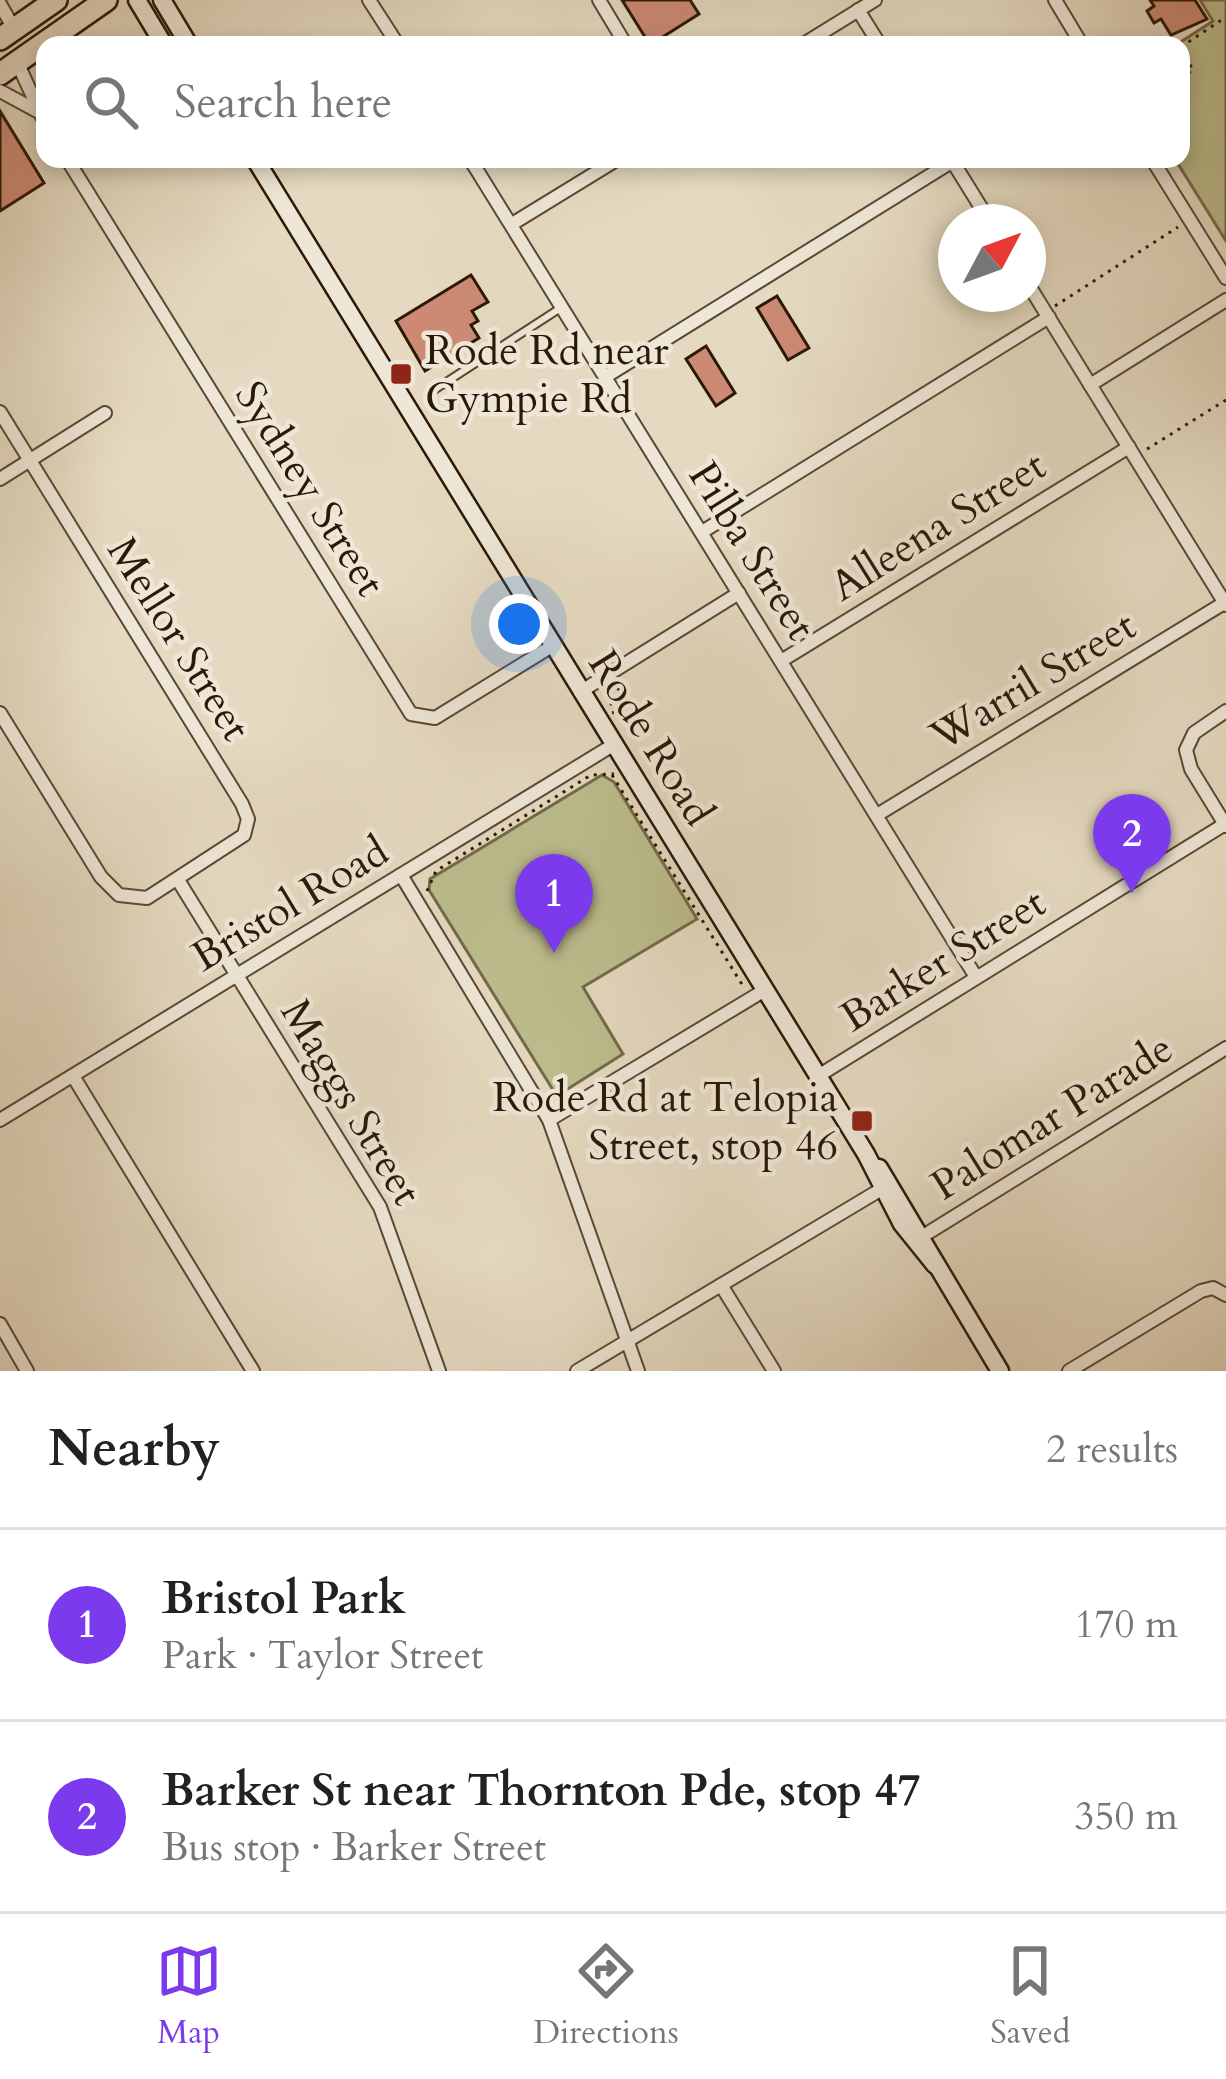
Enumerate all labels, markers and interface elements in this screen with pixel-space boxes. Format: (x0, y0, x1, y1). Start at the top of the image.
search box (36, 36, 1190, 168)
icon: search (78, 69, 144, 135)
text: Search here (174, 72, 392, 133)
north arrow (938, 204, 1046, 312)
place label: Rode Rd near Gympie Rd (425, 322, 669, 427)
marker: Rode Rd near Gympie Rd (388, 361, 414, 387)
street label: Sydney Street (221, 371, 399, 607)
street label: Alleena Street (820, 437, 1056, 615)
street label: Pilba Street (675, 451, 829, 651)
street label: Mellor Street (94, 526, 264, 752)
your location (489, 594, 549, 654)
street label: Warril Street (919, 597, 1146, 765)
street label: Rode Road (575, 639, 727, 837)
pin: 2 (1093, 794, 1171, 893)
street label: Bristol Road (181, 823, 399, 985)
pin: 1 (515, 854, 593, 953)
street label: Barker Street (830, 875, 1056, 1045)
street label: Maggs Street (267, 988, 435, 1216)
street label: Palomar Parade (920, 1020, 1184, 1214)
place label: Rode Rd at Telopia Street, stop 46 (492, 1069, 838, 1174)
marker: Rode Rd at Telopia Street, stop 46 (849, 1108, 875, 1134)
text: Nearby (48, 1414, 220, 1484)
text: 2 results (1046, 1423, 1178, 1476)
text: Bristol Park (162, 1568, 406, 1629)
text: 1 (77, 1598, 97, 1651)
text: 170 m (1075, 1598, 1178, 1651)
text: Park · Taylor Street (162, 1629, 483, 1682)
text: Barker St near Thornton Pde, stop 47 (162, 1760, 921, 1821)
text: 2 (77, 1790, 97, 1843)
text: 350 m (1075, 1790, 1178, 1843)
text: Bus stop · Barker Street (162, 1821, 546, 1874)
tab: Map (156, 1938, 222, 2055)
tab: Directions (533, 1938, 679, 2055)
tab: Saved (990, 1938, 1070, 2055)

